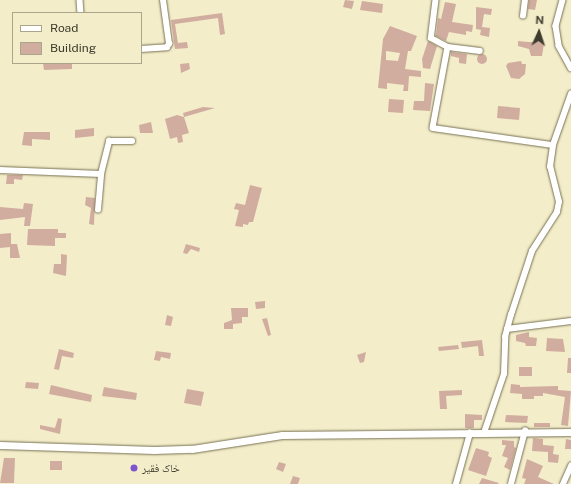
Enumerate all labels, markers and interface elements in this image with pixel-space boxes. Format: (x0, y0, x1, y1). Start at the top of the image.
legend (12, 12, 142, 64)
north arrow (519, 12, 559, 52)
text: N (535, 14, 544, 26)
text: Road (50, 21, 78, 35)
text: Building (50, 41, 96, 55)
place label: خاک فقیر (142, 461, 180, 475)
marker: خاک فقیر (129, 463, 139, 473)

